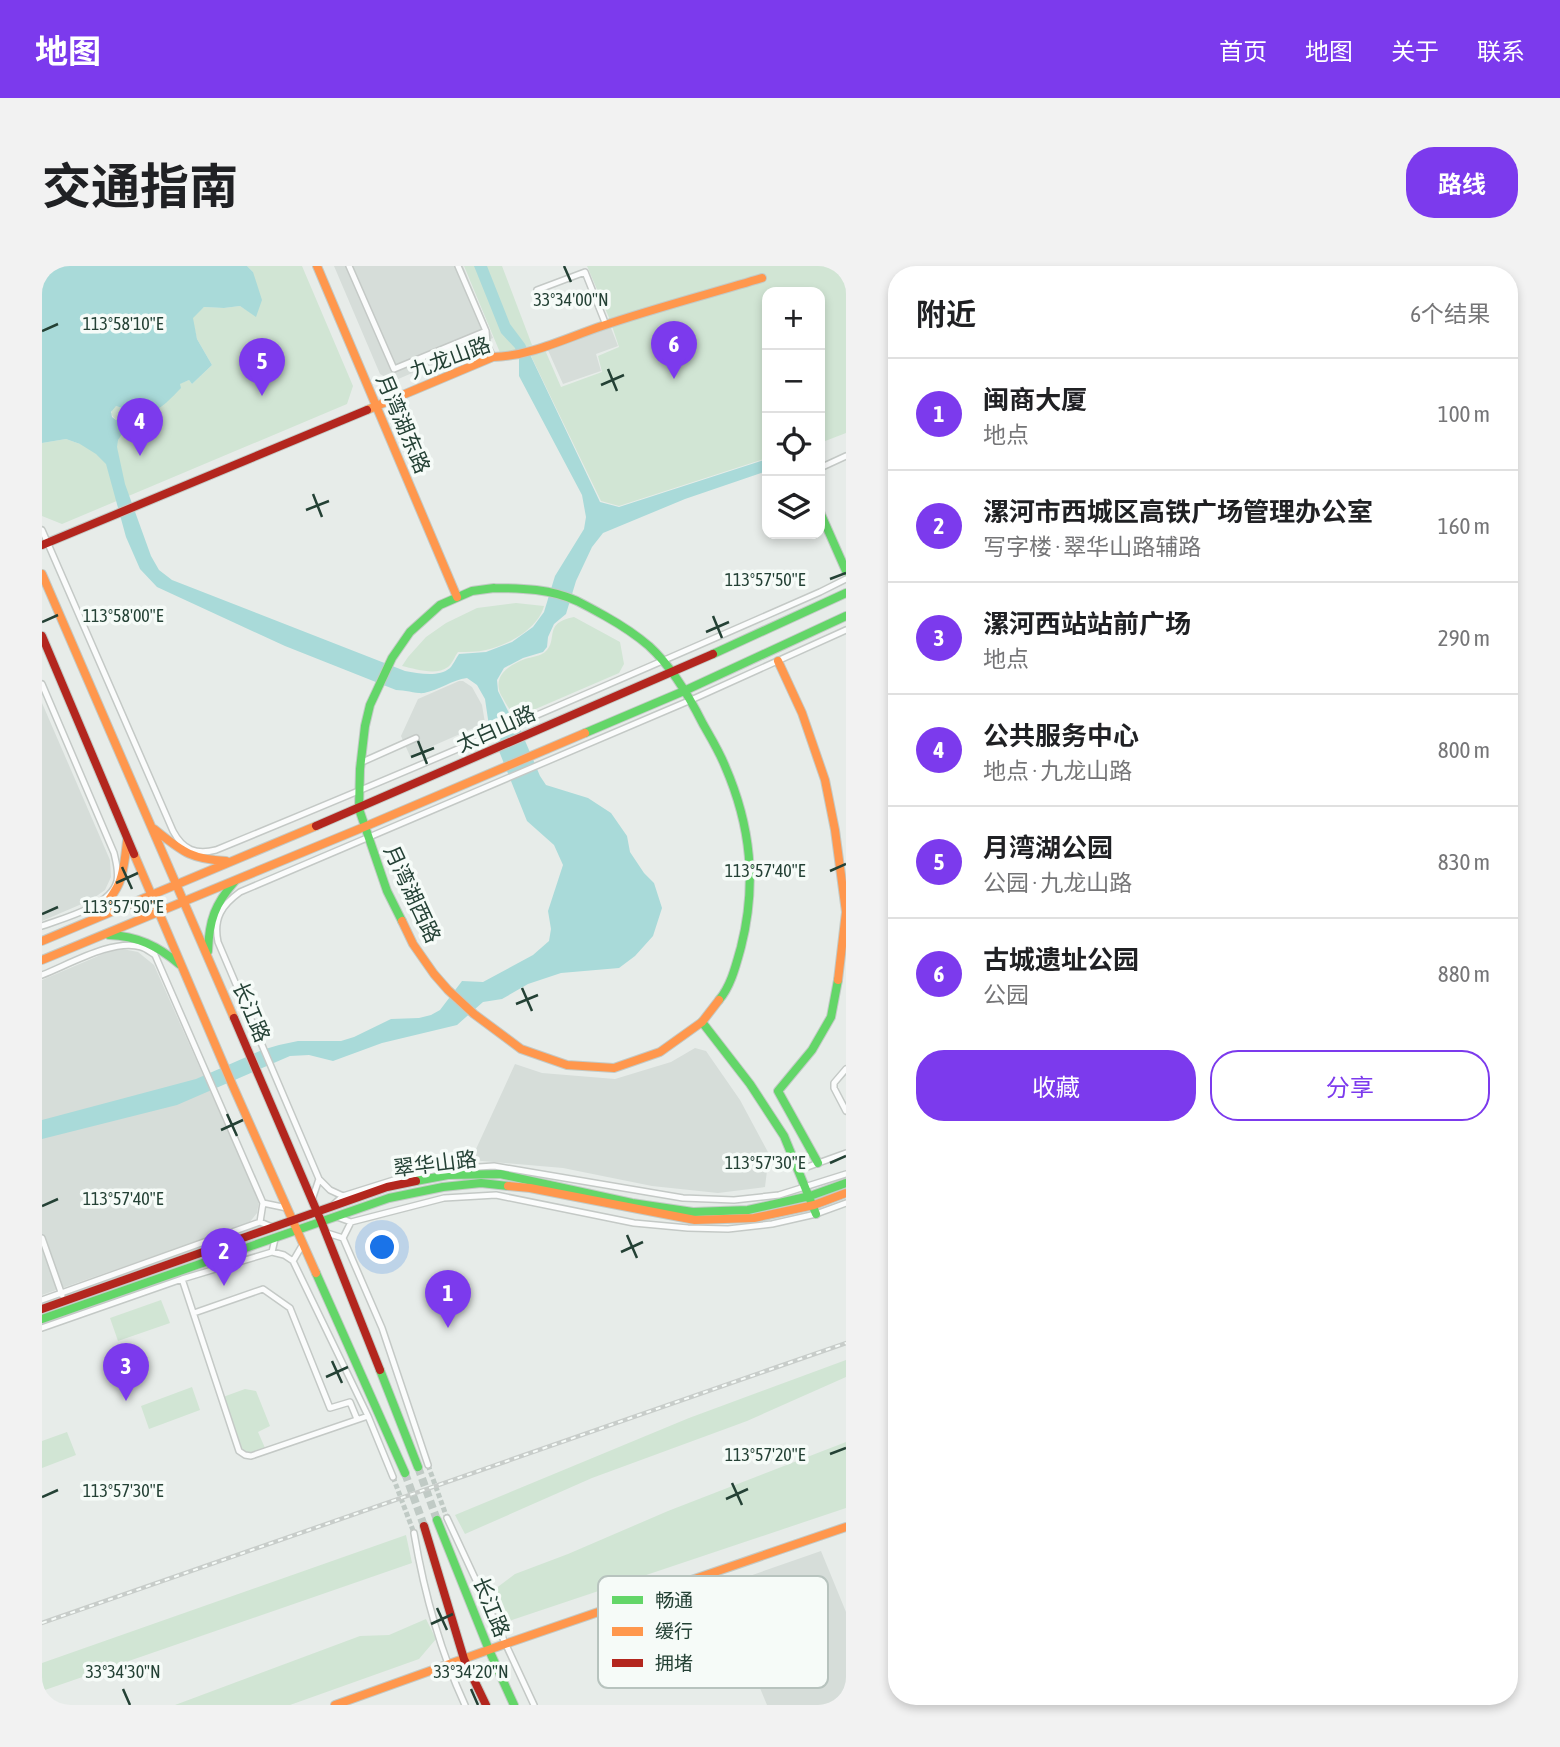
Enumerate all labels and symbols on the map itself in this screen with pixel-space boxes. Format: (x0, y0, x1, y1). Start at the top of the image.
text: 33°34'00"N (533, 289, 609, 310)
text: 113°58'10"E (83, 313, 164, 334)
pin: 6 (651, 321, 697, 379)
street label: 九龙山路 (406, 331, 493, 383)
pin: 5 (239, 338, 285, 396)
street label: 月湾湖东路 (372, 371, 435, 477)
pin: 4 (117, 398, 163, 456)
text: 113°57'50"E (725, 569, 806, 590)
text: 113°58'00"E (83, 605, 164, 626)
street label: 太白山路 (452, 700, 539, 756)
street label: 月湾湖西路 (380, 841, 446, 946)
text: 113°57'40"E (725, 860, 806, 881)
text: 113°57'50"E (83, 896, 164, 917)
street label: 长江路 (229, 978, 275, 1045)
street label: 翠华山路 (392, 1146, 478, 1180)
text: 113°57'30"E (725, 1152, 806, 1173)
text: 113°57'40"E (83, 1188, 164, 1209)
pin: 2 (201, 1228, 247, 1286)
your location (365, 1230, 399, 1264)
pin: 1 (425, 1270, 471, 1328)
pin: 3 (103, 1343, 149, 1401)
text: 113°57'20"E (725, 1444, 806, 1465)
text: 113°57'30"E (83, 1480, 164, 1501)
street label: 长江路 (469, 1573, 515, 1640)
legend (598, 1576, 828, 1688)
text: 畅通 (655, 1589, 693, 1611)
text: 缓行 (655, 1620, 693, 1642)
text: 拥堵 (655, 1652, 693, 1674)
text: 33°34'30"N (85, 1661, 161, 1682)
text: 33°34'20"N (433, 1661, 509, 1682)

